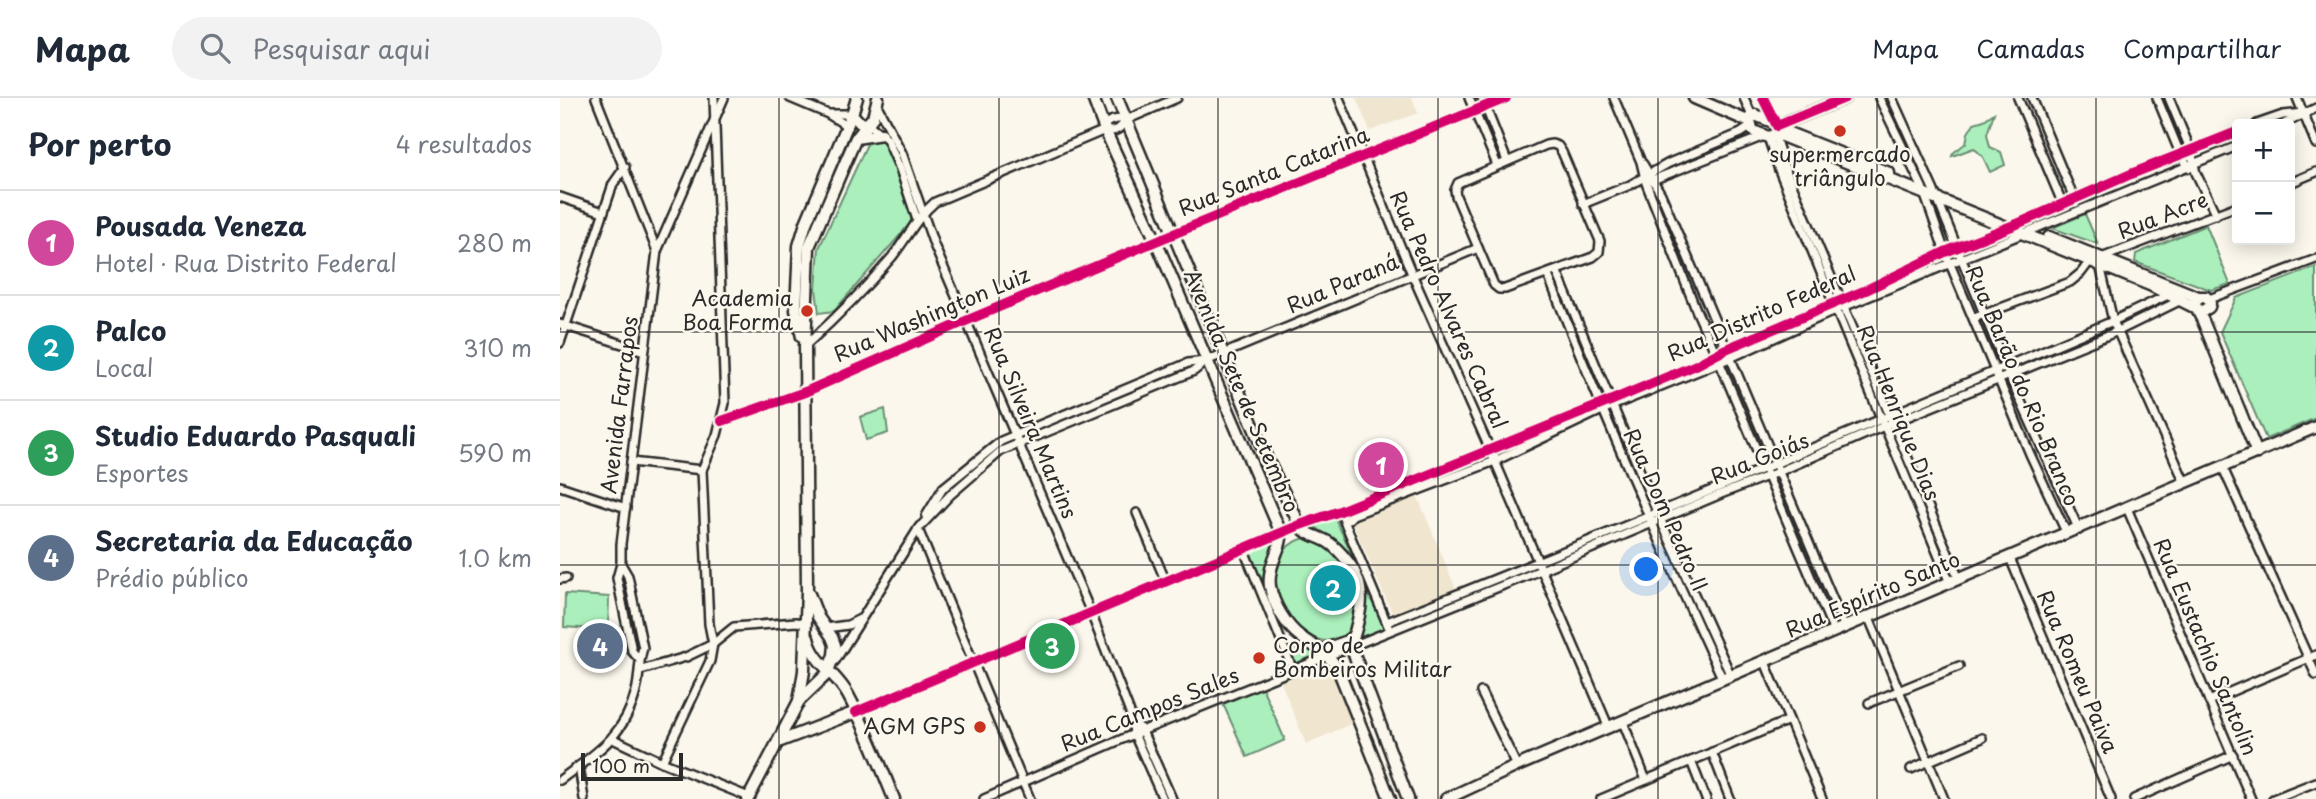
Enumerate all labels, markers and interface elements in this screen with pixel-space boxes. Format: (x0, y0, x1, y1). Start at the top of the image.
search box (172, 17, 662, 80)
text: Mapa (35, 23, 130, 73)
icon: search (196, 29, 234, 67)
text: Pesquisar aqui (252, 29, 431, 68)
text: Mapa (1872, 30, 1938, 66)
text: Camadas (1976, 30, 2085, 66)
text: Compartilhar (2123, 30, 2281, 66)
street label: Rua Santa Catarina (1173, 117, 1373, 223)
map controls (2232, 119, 2295, 245)
button: + (2232, 119, 2295, 182)
text: Por perto (28, 121, 171, 166)
marker: supermercado triângulo (1832, 123, 1848, 139)
text: 4 resultados (396, 126, 532, 161)
place label: supermercado triângulo (1769, 137, 1911, 193)
street label: Rua Acre (2112, 182, 2212, 246)
button: − (2232, 182, 2295, 245)
street label: Rua Pedro Alvares Cabral (1383, 185, 1517, 433)
text: Pousada Veneza (95, 206, 306, 245)
text: 1 (46, 225, 57, 260)
text: 280 m (457, 225, 532, 260)
street label: Rua Paraná (1281, 244, 1404, 320)
text: Hotel · Rua Distrito Federal (95, 245, 397, 280)
street label: Rua Distrito Federal (1662, 256, 1861, 368)
street label: Rua Washington Luiz (828, 257, 1034, 369)
street label: Rua Barão do Rio Branco (1959, 260, 2089, 511)
street label: Avenida Sete de Setembro (1177, 263, 1309, 517)
place label: Academia Boa Forma (682, 281, 794, 337)
marker: Academia Boa Forma (799, 303, 815, 319)
text: Palco (95, 311, 166, 350)
street label: Avenida Farrapos (591, 314, 645, 495)
street label: Rua Henrique Dias (1850, 320, 1950, 505)
street label: Rua Silveira Martins (977, 321, 1087, 523)
text: 2 (43, 330, 59, 365)
text: 310 m (463, 330, 532, 365)
text: Local (95, 350, 153, 385)
text: Studio Eduardo Pasquali (95, 416, 416, 455)
street label: Rua Dom Pedro II (1617, 423, 1717, 596)
street label: Rua Goiás (1705, 423, 1813, 491)
text: 3 (43, 435, 59, 470)
text: 590 m (458, 435, 532, 470)
pin: 1 (1358, 439, 1404, 491)
text: Esportes (95, 455, 188, 490)
text: Secretaria da Educação (95, 521, 412, 560)
street label: Rua Eustachio Santolin (2147, 533, 2267, 760)
text: 4 (43, 540, 59, 575)
text: 1.0 km (459, 540, 532, 575)
street label: Rua Espírito Santo (1780, 542, 1964, 644)
your location (1629, 552, 1663, 586)
text: Prédio público (95, 560, 249, 595)
pin: 2 (1310, 562, 1356, 614)
street label: Rua Romeu Paiva (2030, 585, 2128, 758)
pin: 4 (577, 620, 623, 672)
pin: 3 (1029, 620, 1075, 672)
place label: Corpo de Bombeiros Militar (1273, 628, 1452, 684)
marker: Corpo de Bombeiros Militar (1251, 650, 1267, 666)
street label: Rua Campos Sales (1055, 658, 1243, 759)
place label: AGM GPS (864, 709, 966, 741)
marker: AGM GPS (972, 719, 988, 735)
scale bar (581, 750, 682, 782)
text: 100 m (592, 751, 650, 779)

